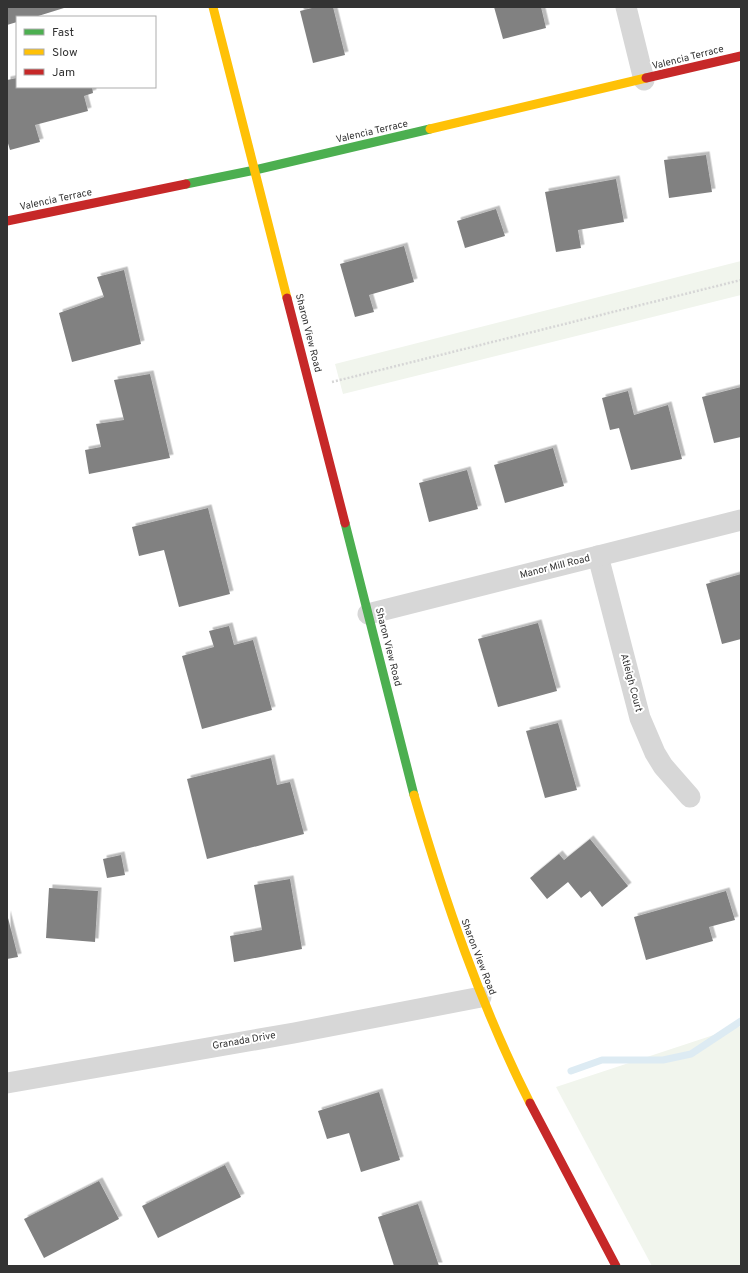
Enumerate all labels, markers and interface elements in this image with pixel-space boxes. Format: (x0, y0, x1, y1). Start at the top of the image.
legend (16, 16, 156, 88)
text: Fast (52, 25, 74, 41)
street label: Valencia Terrace (651, 43, 725, 73)
text: Slow (52, 45, 78, 61)
text: Jam (52, 65, 75, 81)
street label: Valencia Terrace (335, 117, 409, 147)
street label: Valencia Terrace (19, 186, 93, 214)
street label: Sharon View Road (292, 292, 324, 374)
street label: Manor Mill Road (518, 552, 592, 582)
street label: Sharon View Road (372, 606, 404, 688)
street label: Atleigh Court (617, 652, 645, 714)
street label: Sharon View Road (457, 917, 499, 997)
street label: Granada Drive (211, 1029, 277, 1053)

